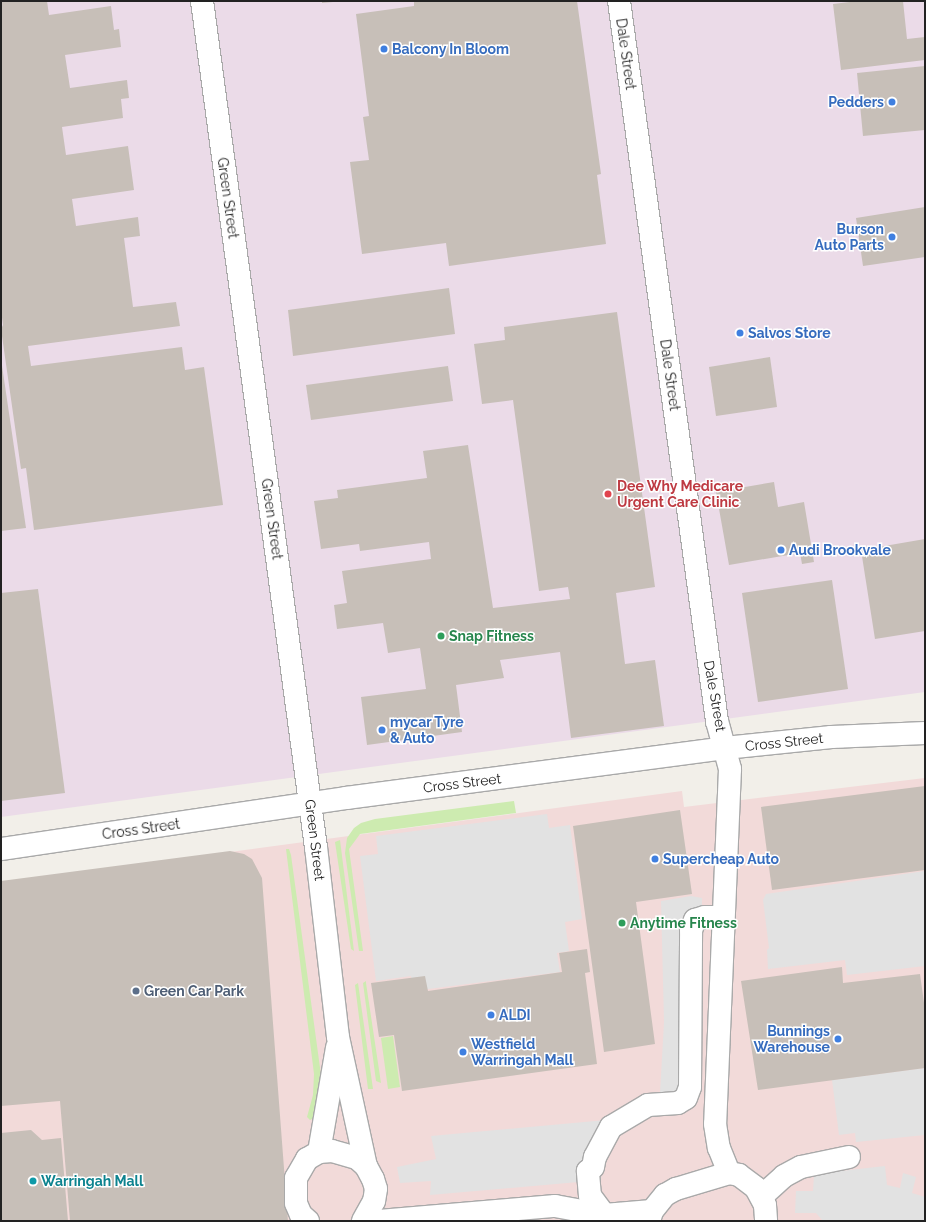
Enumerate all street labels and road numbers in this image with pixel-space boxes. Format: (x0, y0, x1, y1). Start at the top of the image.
street label: Dale Street (613, 17, 639, 91)
street label: Green Street (214, 156, 242, 240)
street label: Dale Street (657, 338, 683, 412)
street label: Green Street (258, 477, 286, 561)
street label: Dale Street (700, 659, 730, 733)
street label: Cross Street (744, 730, 824, 754)
street label: Cross Street (422, 770, 502, 796)
street label: Green Street (302, 798, 328, 882)
street label: Cross Street (101, 815, 181, 843)

